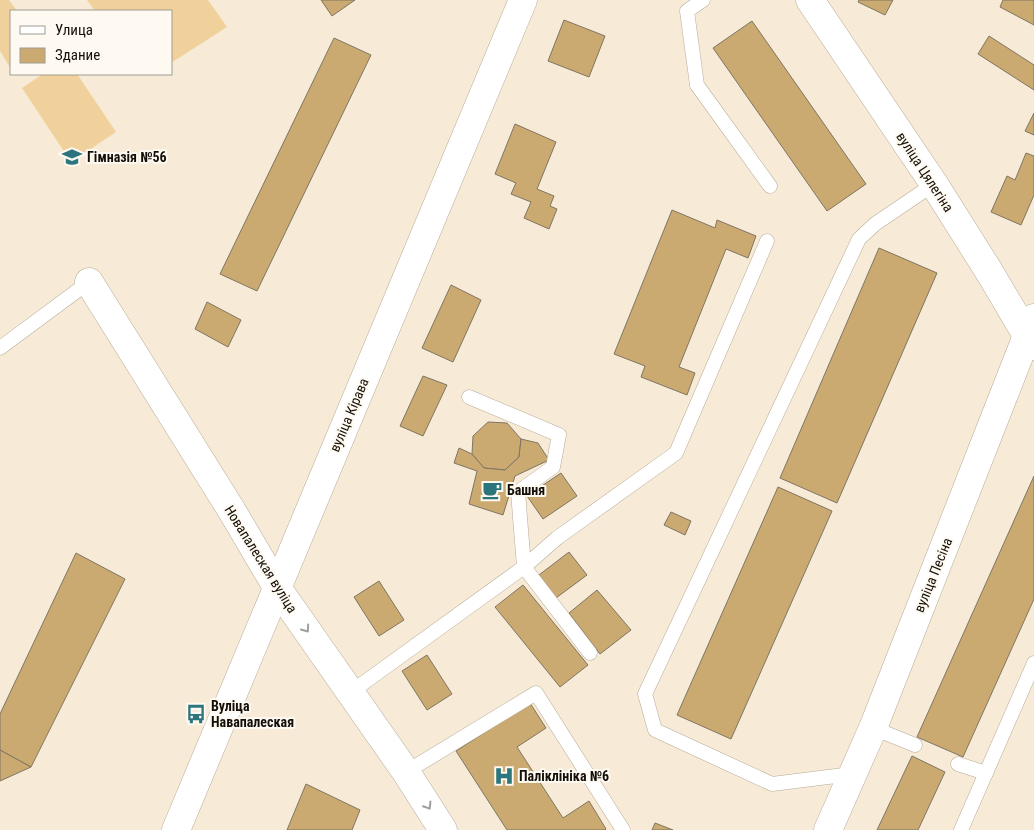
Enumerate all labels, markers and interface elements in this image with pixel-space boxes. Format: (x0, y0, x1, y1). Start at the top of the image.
legend (10, 10, 172, 75)
text: Улица (55, 21, 93, 39)
text: Здание (55, 46, 100, 64)
street label: вуліца Цялегіна (893, 129, 957, 215)
school or university icon: Гімназія №56 (61, 146, 83, 168)
place label: Гімназія №56 (87, 149, 167, 165)
street label: вуліца Кірава (326, 376, 372, 454)
cafe icon: Башня (481, 479, 503, 501)
place label: Башня (507, 482, 545, 498)
street label: Новапалеская вуліца (221, 502, 301, 616)
street label: вуліца Песіна (911, 535, 955, 615)
one-way arrow (300, 623, 309, 633)
place label: Вуліца Навапалеская (211, 698, 294, 730)
bus stop icon: Вуліца Навапалеская (185, 703, 207, 725)
hospital icon: Паліклініка №6 (493, 765, 515, 787)
place label: Паліклініка №6 (519, 768, 609, 784)
one-way arrow (421, 800, 431, 809)

